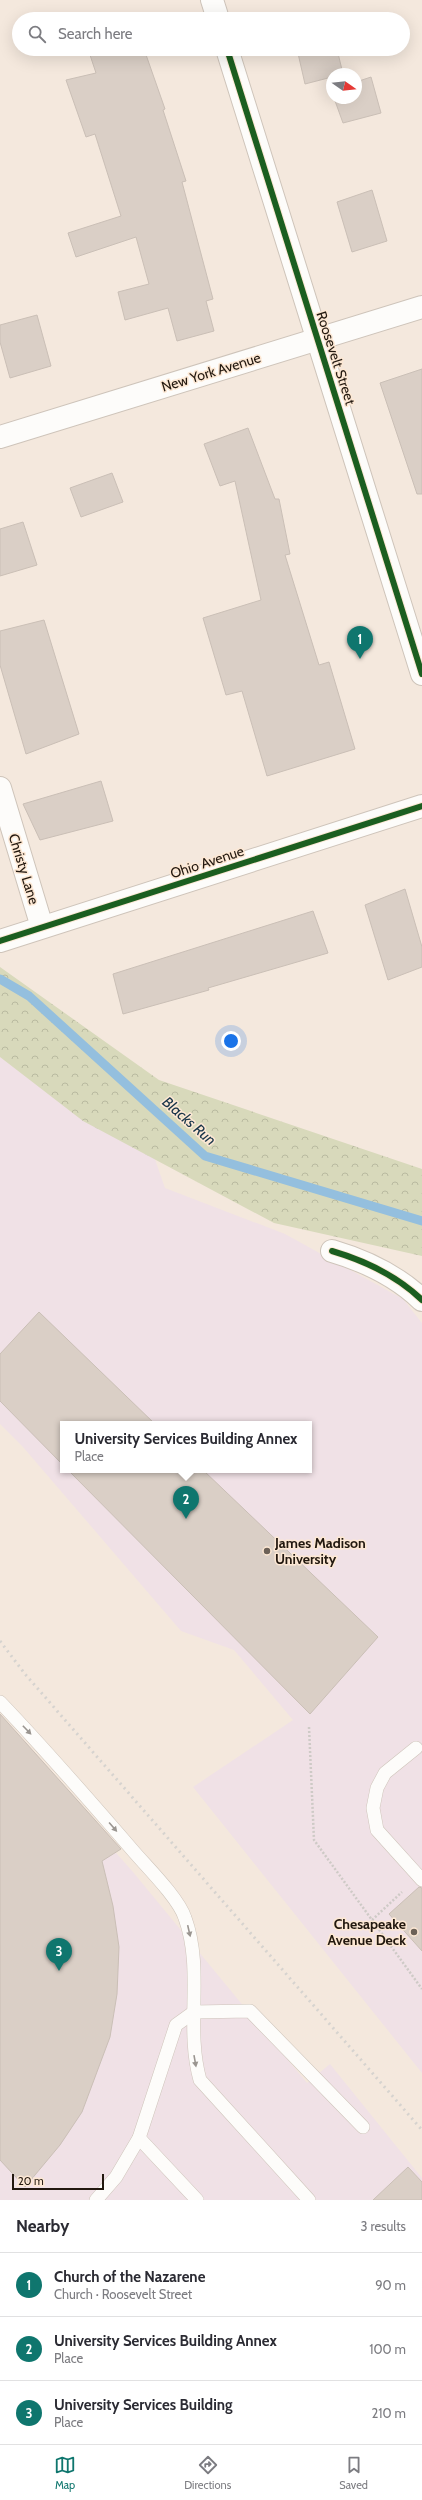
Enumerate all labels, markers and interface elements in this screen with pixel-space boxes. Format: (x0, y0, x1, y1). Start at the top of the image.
search box (12, 12, 410, 56)
icon: search (26, 23, 48, 45)
text: Search here (58, 25, 133, 43)
north arrow (326, 68, 362, 104)
street label: Roosevelt Street (312, 309, 360, 407)
street label: New York Avenue (159, 348, 263, 396)
pin: 1 (347, 626, 373, 659)
street label: Christy Lane (5, 831, 43, 907)
street label: Ohio Avenue (168, 842, 246, 882)
your location (221, 1031, 241, 1051)
water label: Blacks Run (159, 1093, 219, 1149)
popup (60, 1421, 312, 1473)
text: University Services Building Annex (75, 1430, 297, 1448)
text: Place (75, 1448, 104, 1464)
pin: 2 (173, 1486, 199, 1519)
place label: James Madison University (274, 1534, 366, 1568)
marker: James Madison University (262, 1546, 272, 1556)
one-way arrow (22, 1725, 32, 1735)
one-way arrow (108, 1823, 117, 1832)
place label: Chesapeake Avenue Deck (328, 1915, 406, 1949)
one-way arrow (186, 1925, 192, 1938)
marker: Chesapeake Avenue Deck (409, 1927, 419, 1937)
pin: 3 (46, 1938, 72, 1971)
one-way arrow (192, 2055, 198, 2067)
scale bar (12, 2172, 104, 2191)
text: 20 m (18, 2174, 44, 2188)
text: Nearby (16, 2216, 69, 2236)
text: 3 results (360, 2218, 406, 2234)
text: Church of the Nazarene (54, 2268, 205, 2286)
text: 1 (27, 2277, 31, 2293)
text: 90 m (375, 2277, 406, 2293)
text: Church · Roosevelt Street (54, 2286, 192, 2302)
text: University Services Building Annex (54, 2332, 277, 2350)
text: 2 (26, 2341, 32, 2357)
text: 100 m (369, 2341, 406, 2357)
text: Place (54, 2350, 83, 2366)
text: University Services Building (54, 2396, 233, 2414)
text: 3 (25, 2405, 33, 2421)
text: 210 m (372, 2405, 406, 2421)
text: Place (54, 2414, 83, 2430)
tab: Map (54, 2454, 76, 2492)
tab: Directions (184, 2454, 231, 2492)
tab: Saved (339, 2454, 368, 2492)

